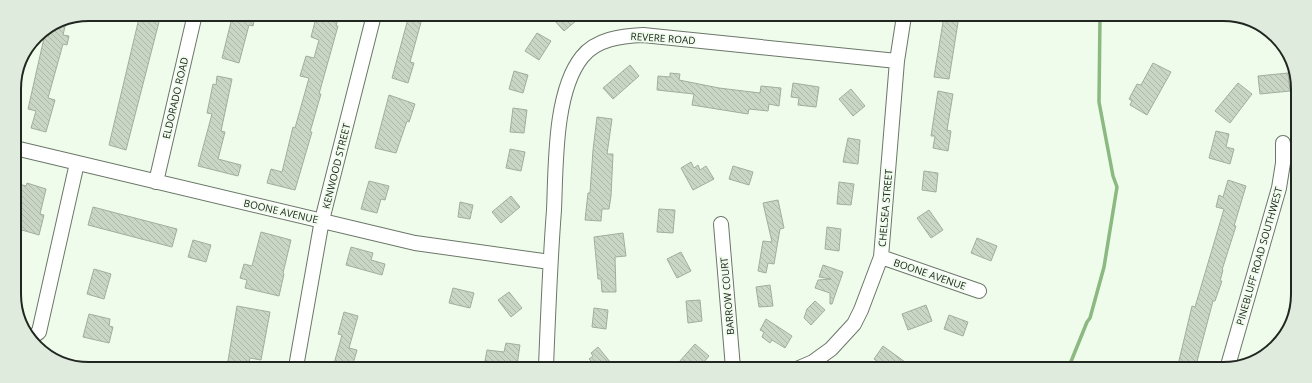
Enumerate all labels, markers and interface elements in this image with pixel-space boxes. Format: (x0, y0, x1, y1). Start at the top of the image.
street label: REVERE ROAD (630, 29, 696, 47)
street label: ELDORADO ROAD (159, 56, 191, 140)
street label: KENWOOD STREET (319, 121, 354, 210)
street label: CHELSEA STREET (875, 168, 895, 248)
street label: PINEBLUFF ROAD SOUTHWEST (1233, 185, 1286, 327)
street label: BOONE AVENUE (242, 196, 320, 226)
street label: BOONE AVENUE (892, 255, 968, 293)
street label: BARROW COURT (717, 256, 737, 335)

